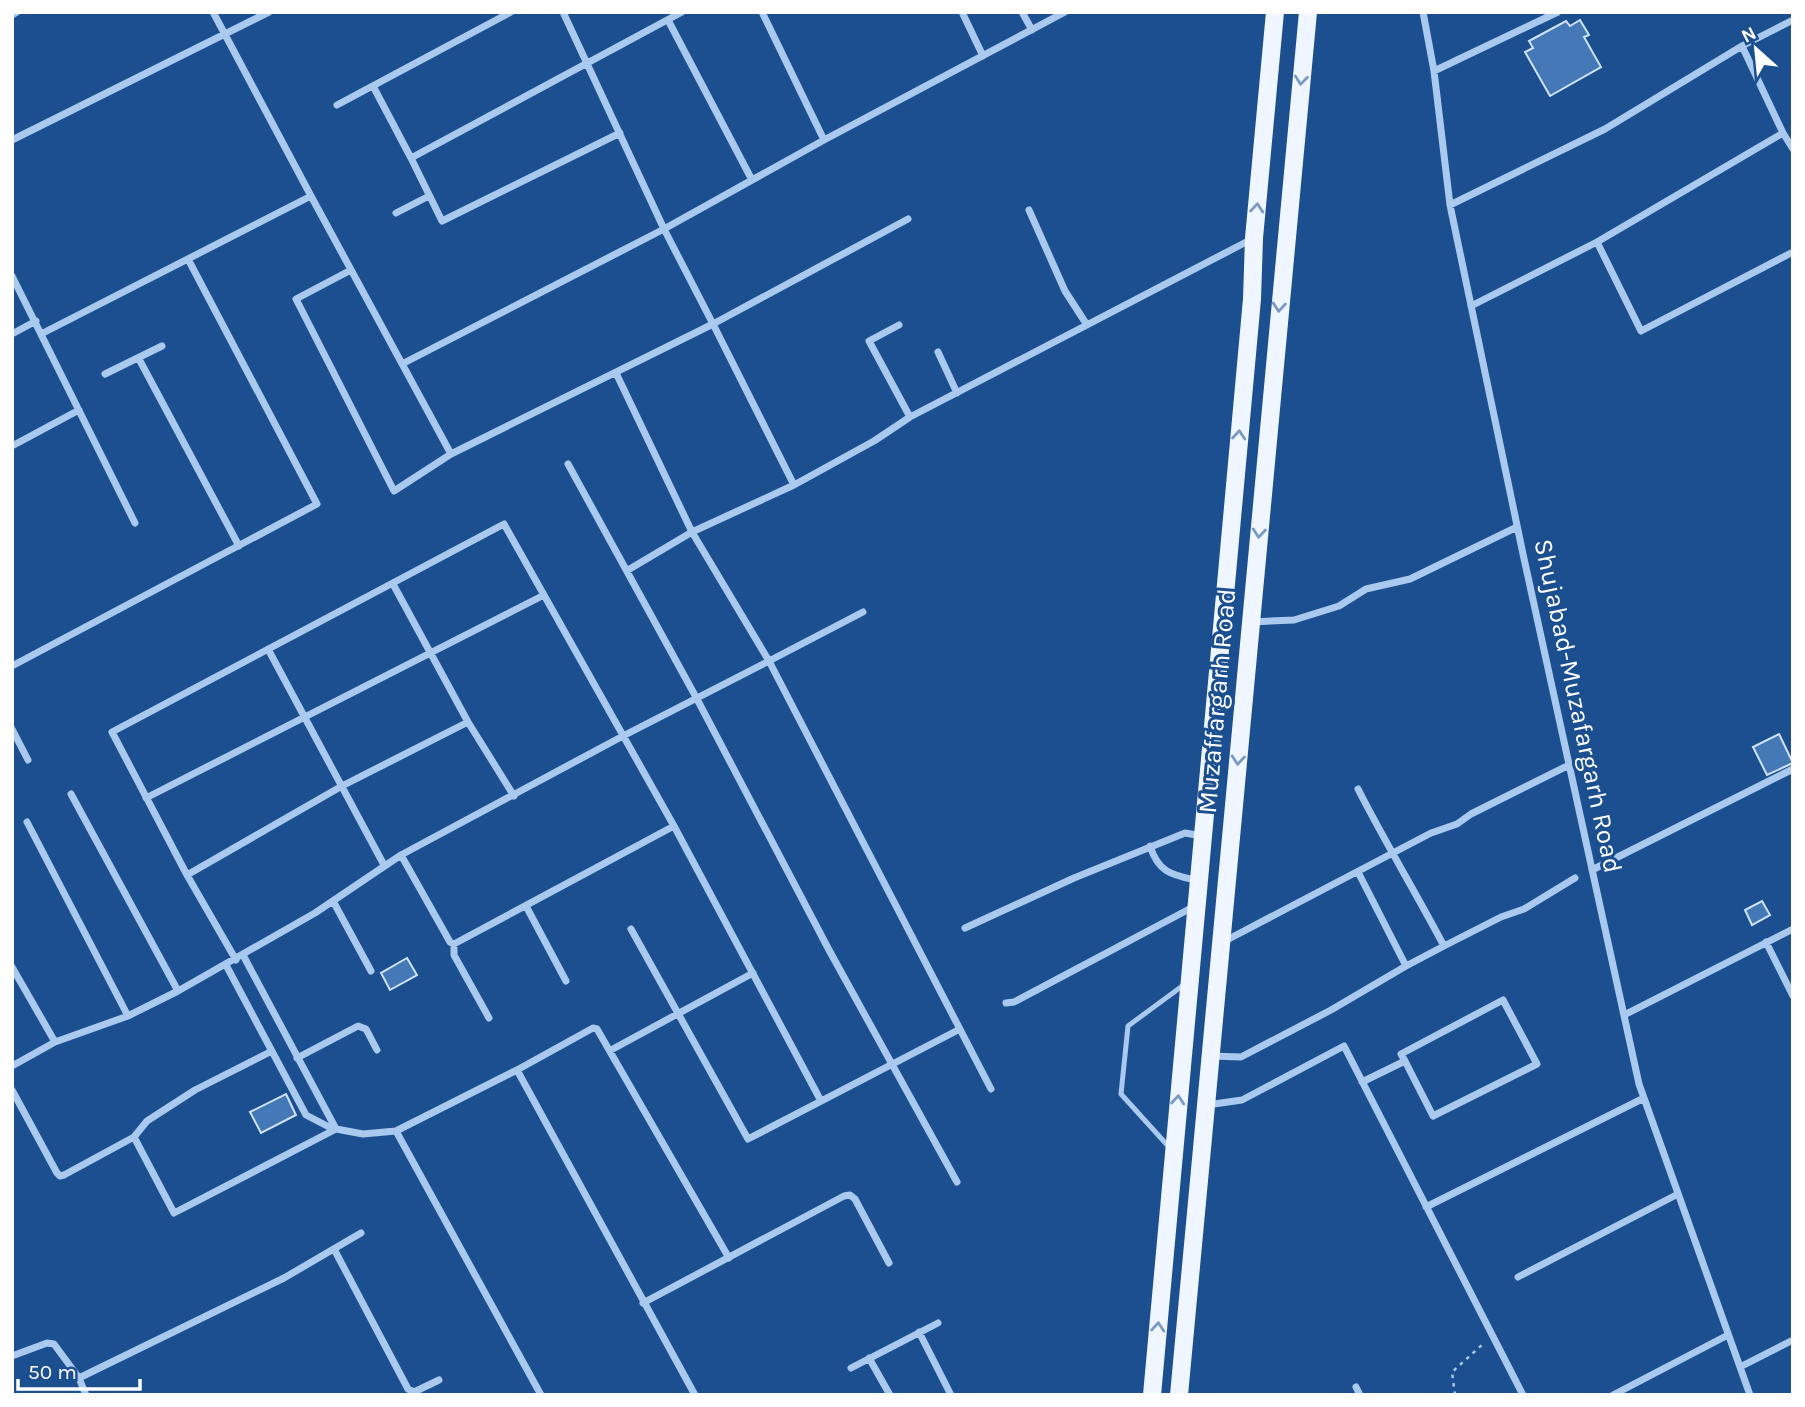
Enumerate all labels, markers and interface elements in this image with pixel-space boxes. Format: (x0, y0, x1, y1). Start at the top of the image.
north arrow (1721, 14, 1791, 84)
text: N (1738, 22, 1760, 48)
one-way arrow (1294, 74, 1309, 86)
one-way arrow (1249, 202, 1264, 213)
one-way arrow (1272, 301, 1287, 312)
one-way arrow (1232, 429, 1247, 440)
one-way arrow (1252, 528, 1267, 539)
street label: Shujabad-Muzafargarh Road (1527, 536, 1629, 876)
street label: Muzaffargarh Road (1192, 587, 1242, 815)
one-way arrow (1231, 755, 1246, 766)
one-way arrow (1170, 1094, 1185, 1105)
one-way arrow (1150, 1321, 1165, 1332)
scale bar (18, 1348, 140, 1392)
text: 50 m (28, 1360, 77, 1384)

